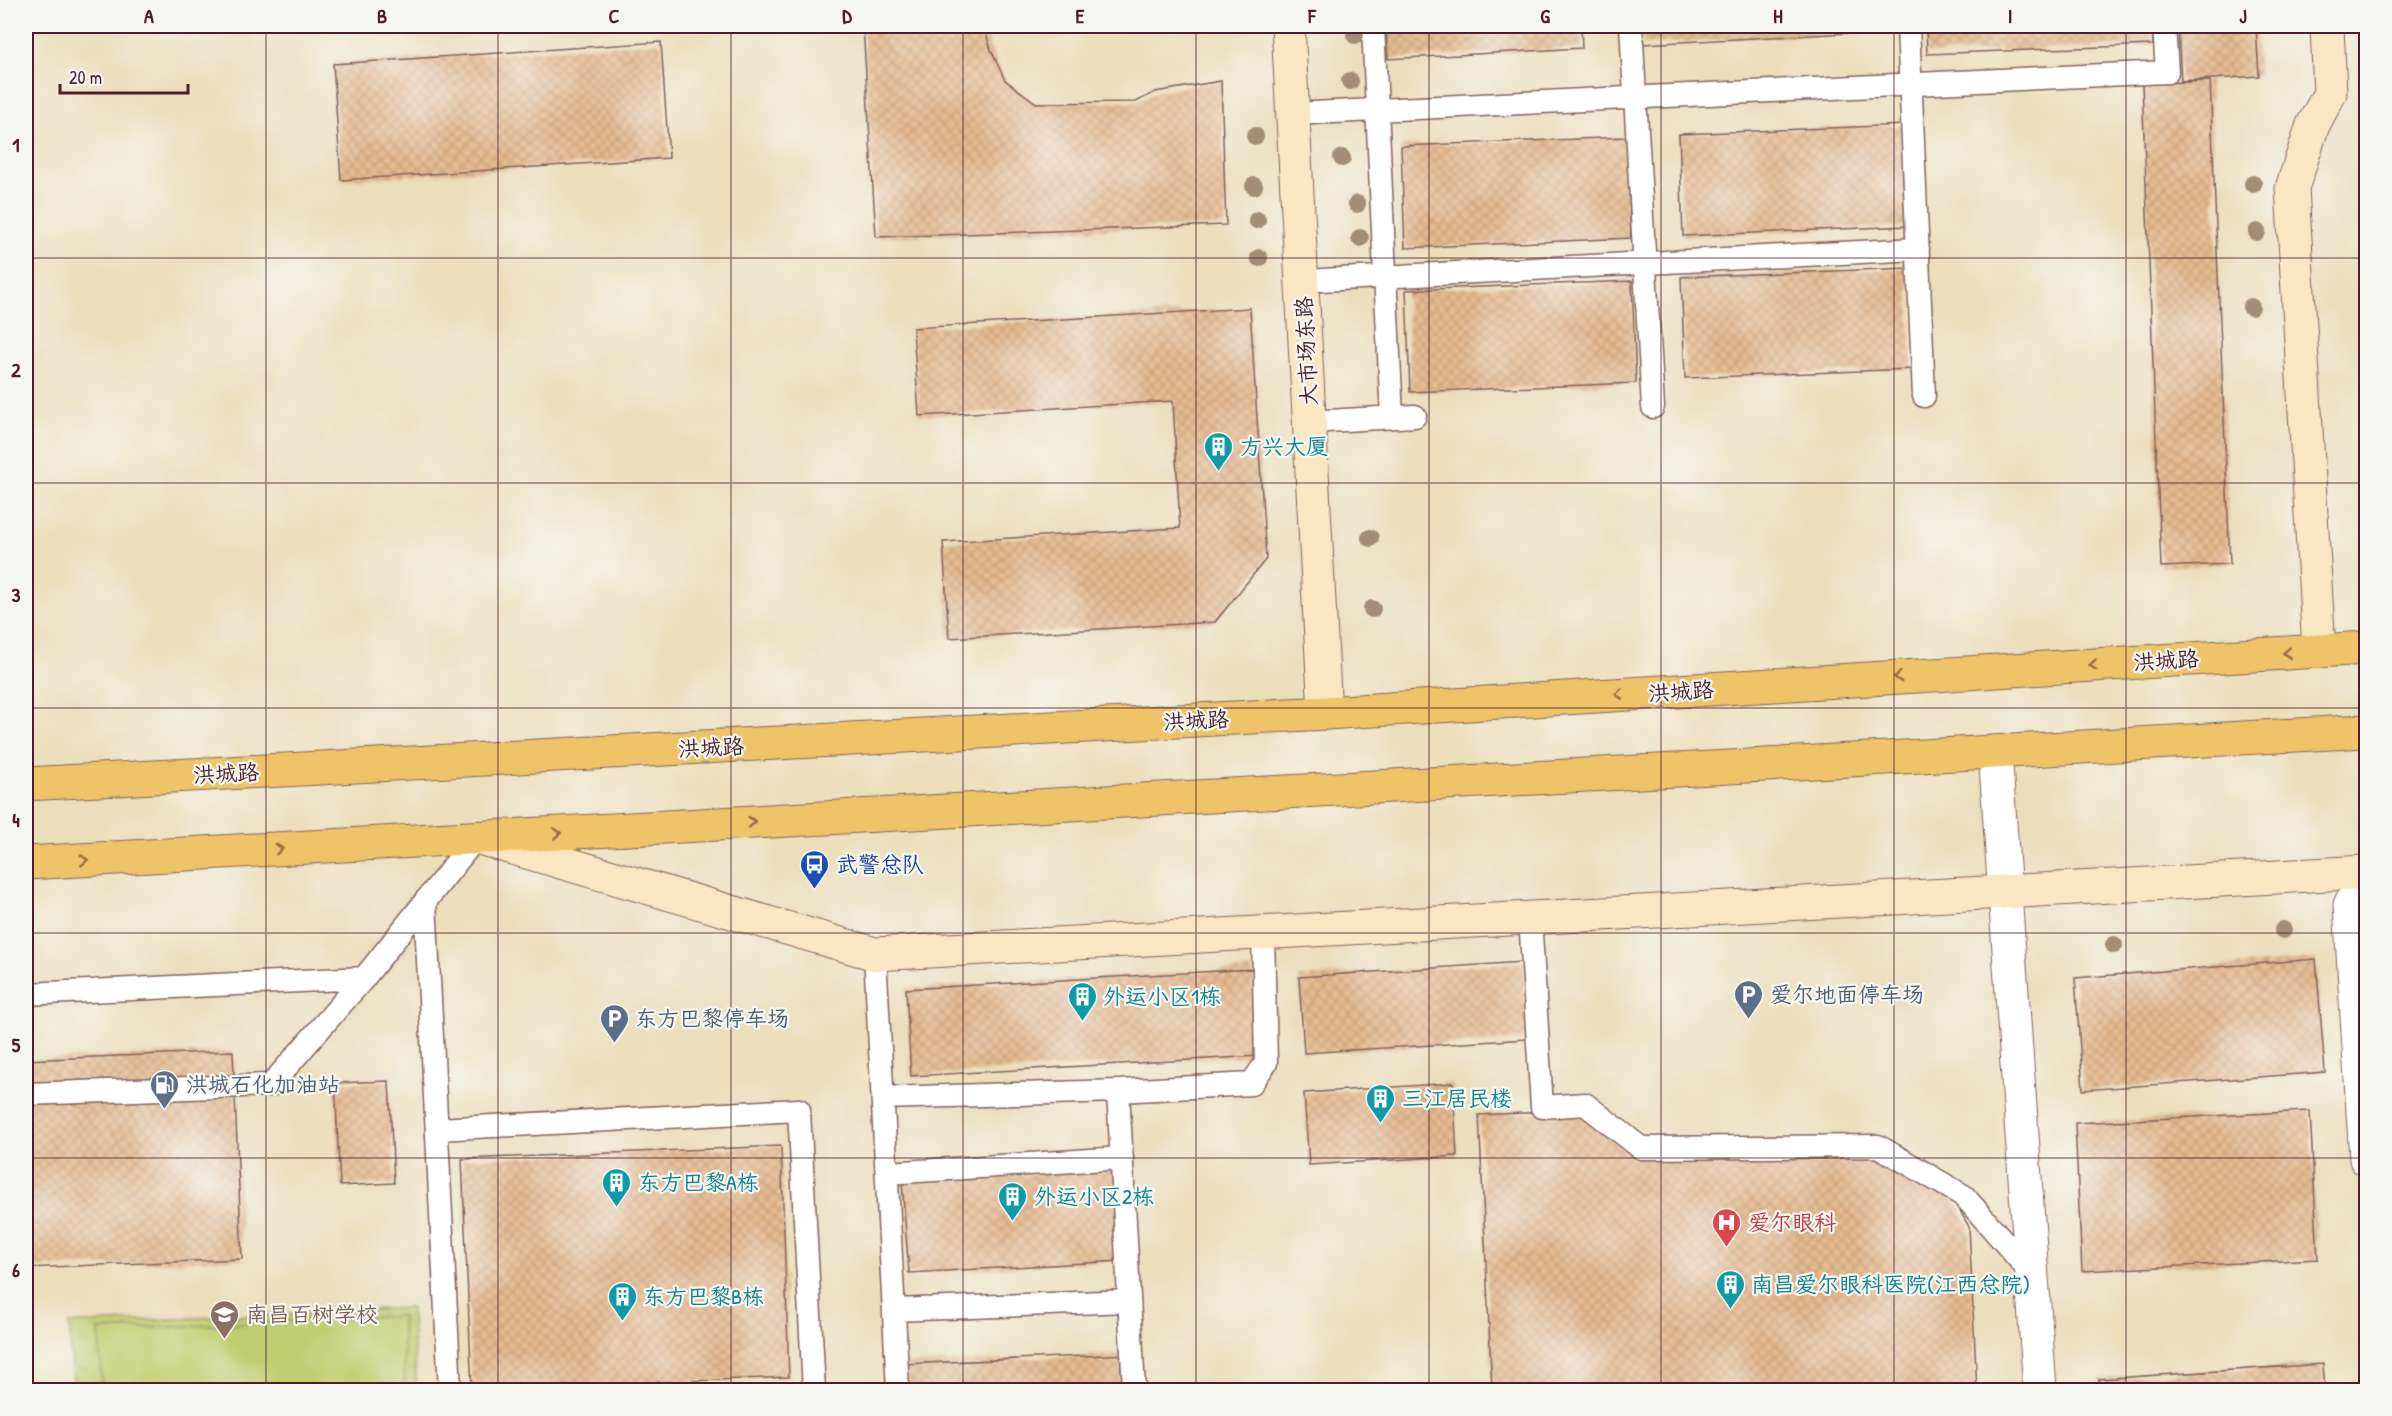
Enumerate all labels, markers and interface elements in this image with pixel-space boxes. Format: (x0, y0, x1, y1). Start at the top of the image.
text: A (144, 2, 154, 29)
text: B (377, 2, 387, 29)
text: C (609, 2, 620, 29)
text: D (842, 2, 852, 29)
text: E (1076, 2, 1085, 29)
text: F (1307, 2, 1317, 29)
text: G (1540, 2, 1550, 29)
text: H (1773, 2, 1783, 29)
text: I (2008, 2, 2012, 29)
text: J (2239, 2, 2247, 29)
scale bar (60, 57, 188, 95)
text: 20 m (69, 65, 102, 90)
text: 1 (12, 131, 20, 158)
street label: 大市场东路 (1288, 295, 1324, 407)
text: 2 (11, 356, 21, 383)
building icon: 方兴大厦 (1203, 430, 1235, 472)
place label: 方兴大厦 (1240, 431, 1328, 461)
text: 3 (12, 581, 21, 608)
street label: 洪城路 (2132, 643, 2200, 677)
one-way arrow (2283, 646, 2292, 659)
one-way arrow (2088, 658, 2097, 671)
one-way arrow (1893, 670, 1902, 683)
street label: 洪城路 (1647, 674, 1715, 708)
one-way arrow (1615, 688, 1624, 701)
street label: 洪城路 (1162, 703, 1230, 737)
street label: 洪城路 (677, 730, 745, 764)
street label: 洪城路 (192, 756, 260, 790)
text: 4 (12, 806, 20, 833)
one-way arrow (747, 816, 756, 829)
one-way arrow (553, 827, 562, 840)
one-way arrow (274, 843, 283, 856)
bus stop icon: 武警总队 (799, 848, 831, 890)
place label: 武警总队 (836, 849, 924, 879)
one-way arrow (79, 854, 88, 867)
parking icon: 爱尔地面停车场 (1733, 978, 1765, 1020)
place label: 爱尔地面停车场 (1770, 979, 1924, 1009)
building icon: 外运小区1栋 (1066, 980, 1098, 1022)
place label: 外运小区1栋 (1103, 981, 1221, 1011)
parking icon: 东方巴黎停车场 (598, 1002, 630, 1044)
place label: 东方巴黎停车场 (635, 1003, 789, 1033)
text: 5 (12, 1031, 21, 1058)
fuel station icon: 洪城石化加油站 (149, 1068, 181, 1110)
place label: 洪城石化加油站 (186, 1069, 340, 1099)
building icon: 三江居民楼 (1365, 1082, 1397, 1124)
place label: 三江居民楼 (1402, 1083, 1512, 1113)
building icon: 东方巴黎A栋 (601, 1166, 633, 1208)
place label: 东方巴黎A栋 (638, 1167, 759, 1197)
building icon: 外运小区2栋 (997, 1180, 1029, 1222)
place label: 外运小区2栋 (1034, 1181, 1154, 1211)
hospital icon: 爱尔眼科 (1711, 1206, 1743, 1248)
place label: 爱尔眼科 (1748, 1207, 1836, 1237)
text: 6 (12, 1256, 20, 1283)
building icon: 南昌爱尔眼科医院(江西总院) (1714, 1268, 1746, 1310)
place label: 南昌爱尔眼科医院(江西总院) (1751, 1269, 2030, 1299)
building icon: 东方巴黎B栋 (606, 1280, 638, 1322)
place label: 东方巴黎B栋 (643, 1281, 764, 1311)
school or university icon: 南昌百树学校 (209, 1298, 241, 1340)
place label: 南昌百树学校 (246, 1299, 378, 1329)

